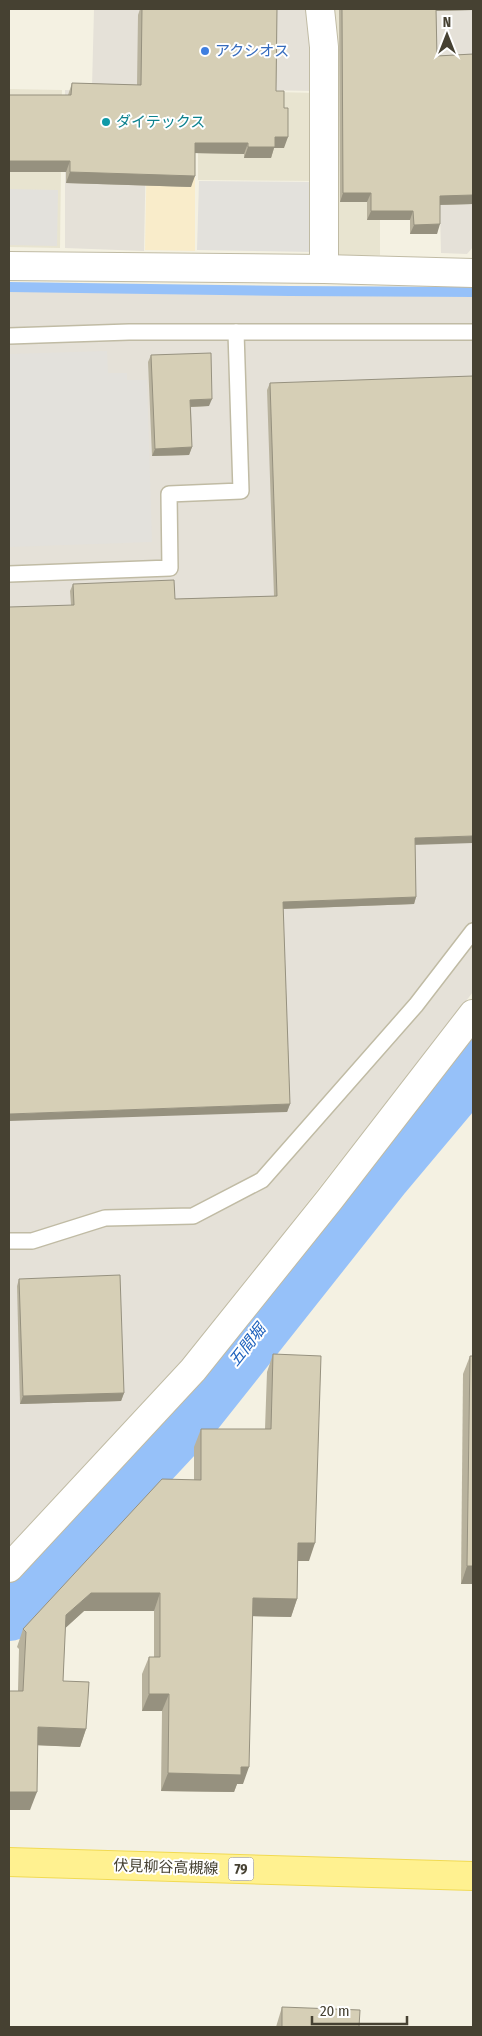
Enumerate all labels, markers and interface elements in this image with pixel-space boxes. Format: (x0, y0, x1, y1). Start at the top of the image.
north arrow (422, 10, 472, 60)
text: N (443, 14, 451, 31)
place label: アクシオス (215, 42, 289, 60)
marker: アクシオス (199, 45, 211, 57)
place label: ダイテックス (116, 113, 205, 131)
marker: ダイテックス (100, 116, 112, 128)
water label: 五間堀 (225, 1318, 271, 1370)
street label: 伏見柳谷高槻線 (113, 1856, 219, 1878)
road number: 79 (228, 1858, 254, 1880)
scale bar (312, 1994, 407, 2026)
text: 20 m (320, 2002, 350, 2020)

